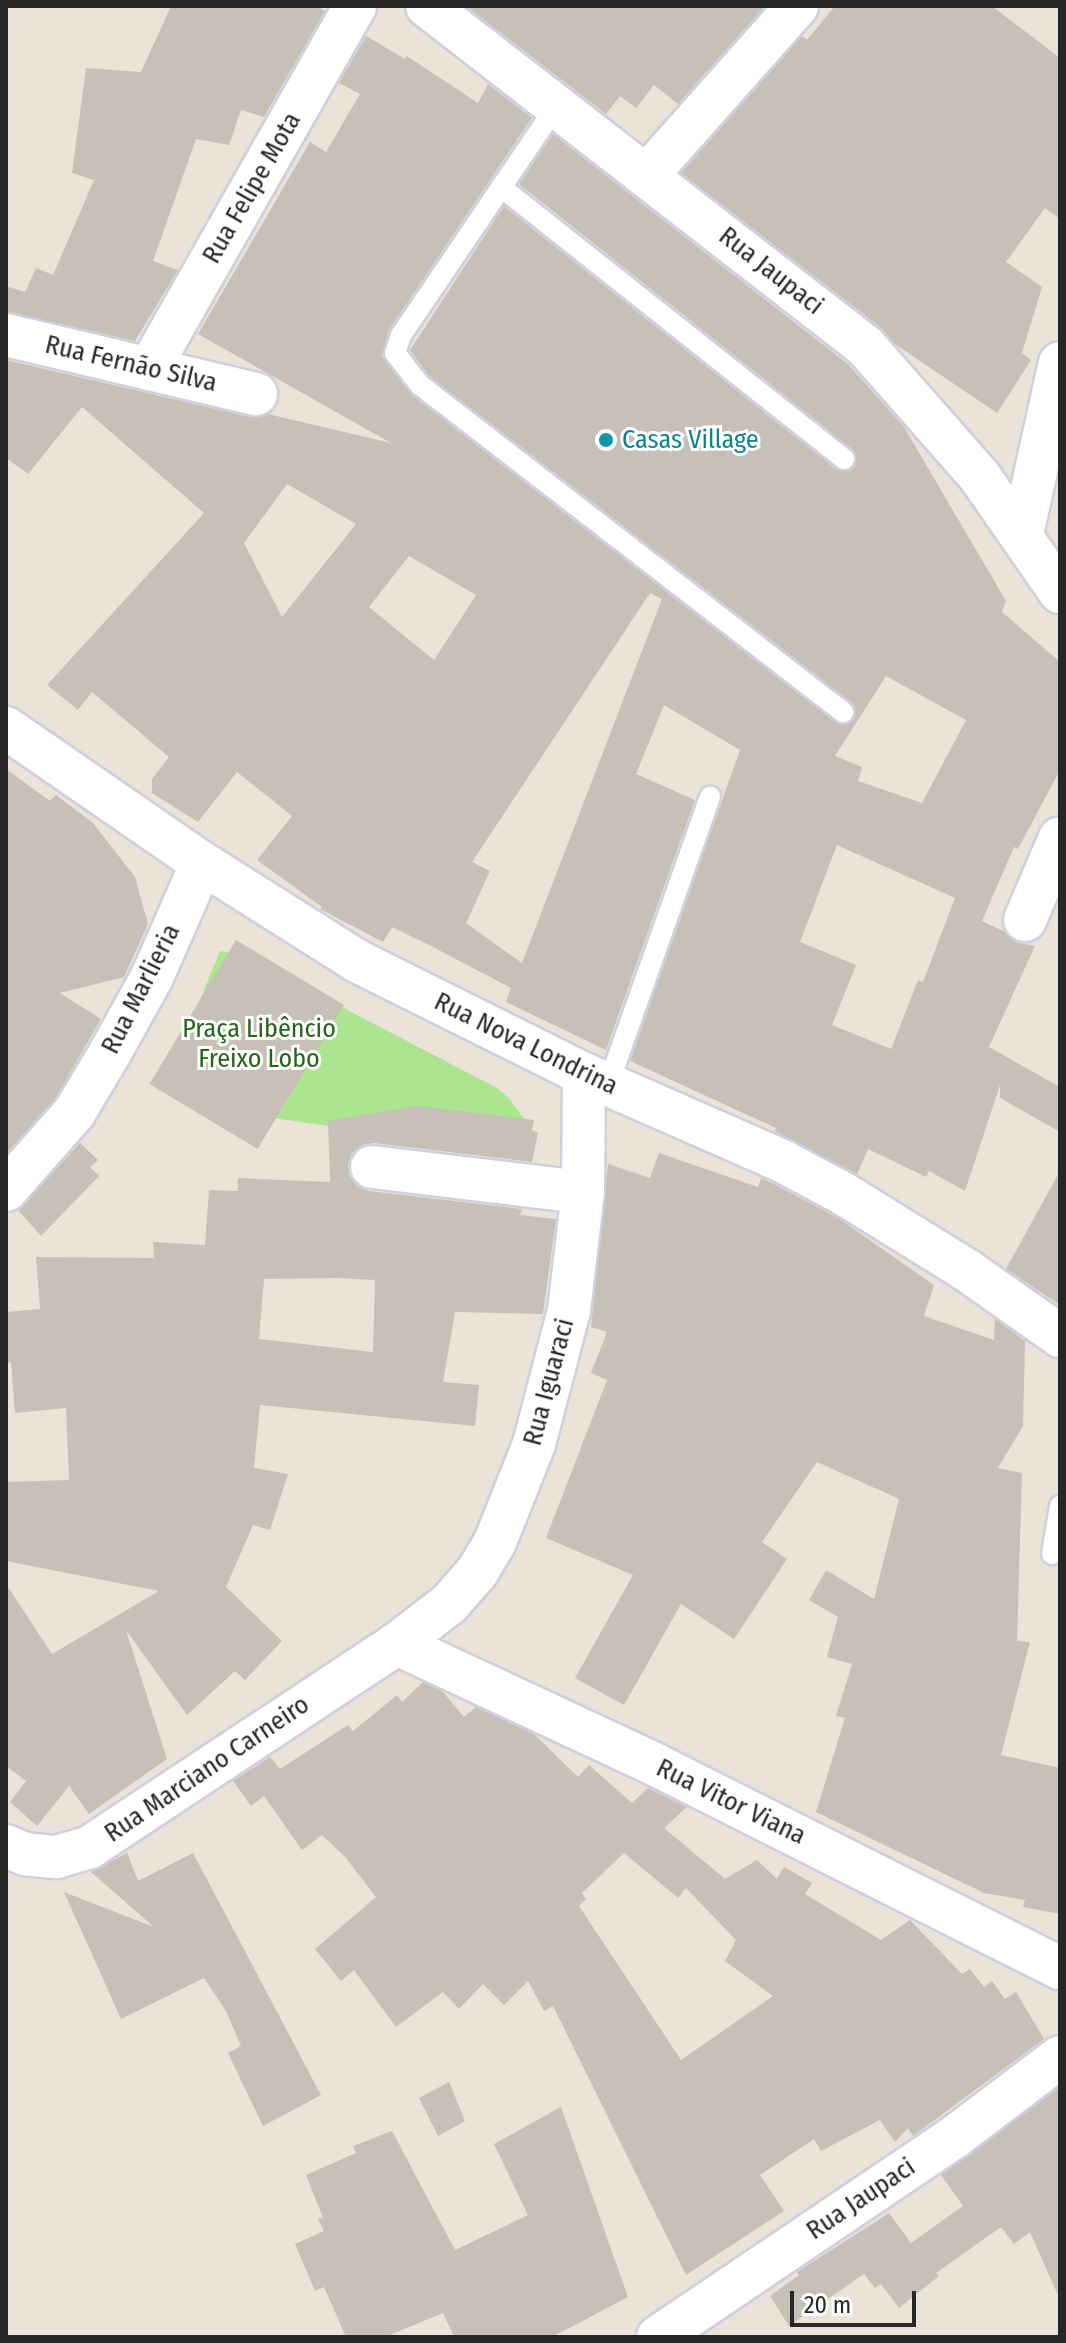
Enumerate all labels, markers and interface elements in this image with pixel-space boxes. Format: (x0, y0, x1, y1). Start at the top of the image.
street label: Rua Felipe Mota (196, 107, 308, 269)
street label: Rua Jaupaci (713, 221, 829, 321)
street label: Rua Fernão Silva (42, 329, 220, 399)
place label: Casas Village (622, 424, 759, 456)
marker: Casas Village (597, 431, 615, 449)
street label: Rua Marlieria (95, 919, 187, 1059)
street label: Rua Nova Londrina (429, 986, 623, 1102)
park label: Praça Libêncio Freixo Lobo (182, 1013, 336, 1074)
street label: Rua Iguaraci (517, 1315, 581, 1449)
street label: Rua Marciano Carneiro (99, 1689, 315, 1849)
street label: Rua Vitor Viana (651, 1752, 811, 1852)
street label: Rua Jaupaci (801, 2151, 921, 2247)
scale bar (794, 2275, 920, 2325)
text: 20 m (804, 2291, 851, 2319)

